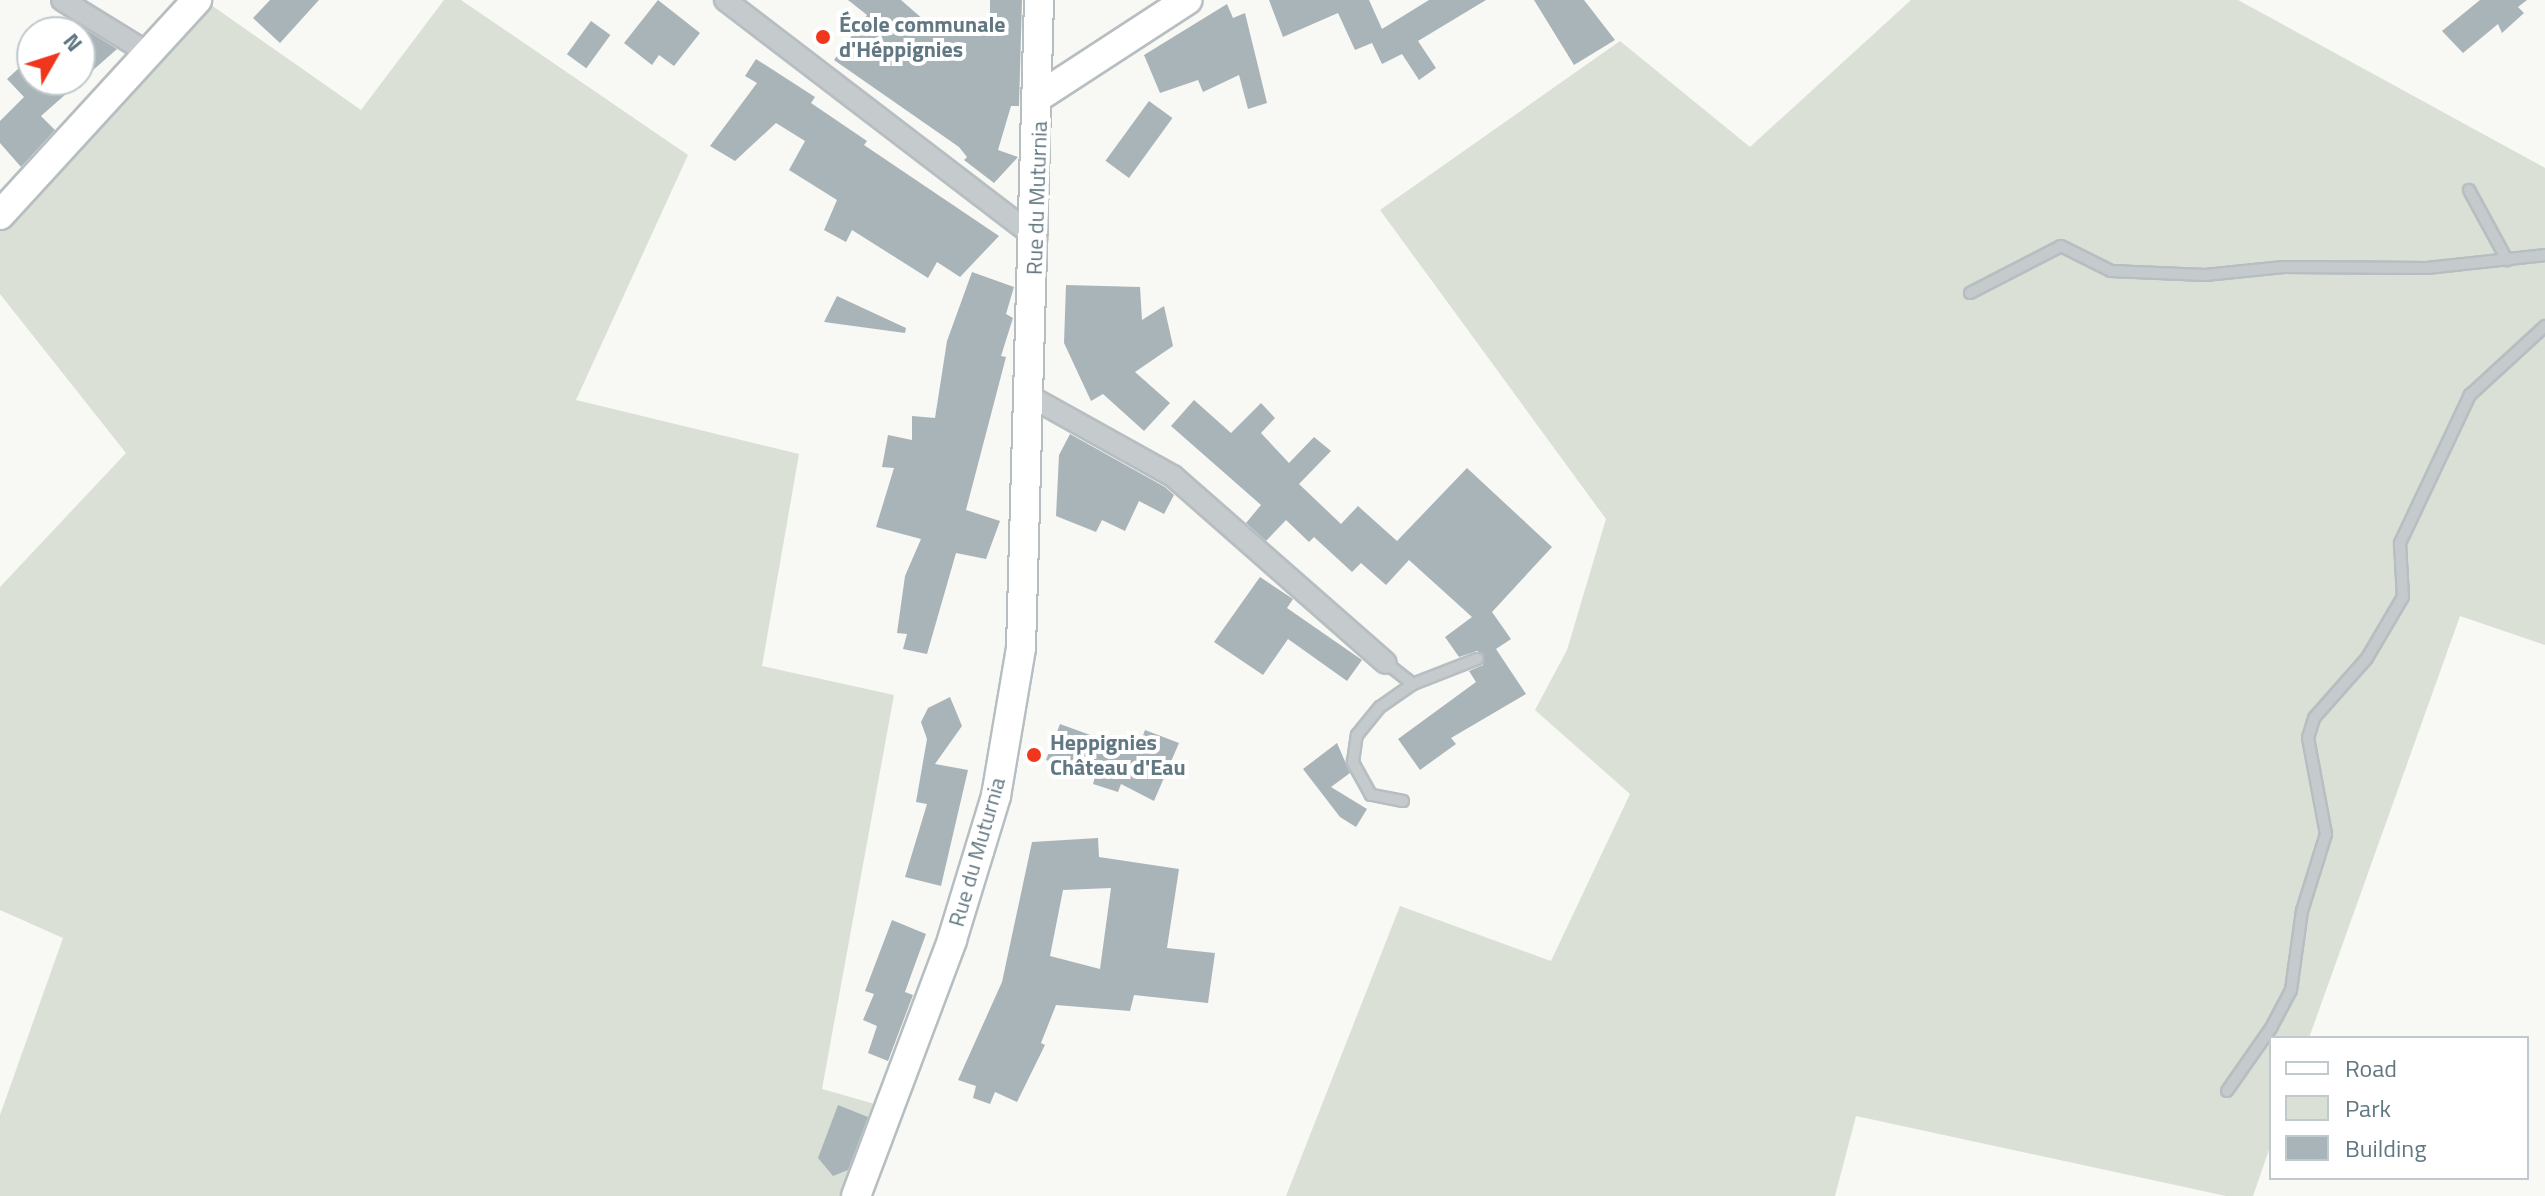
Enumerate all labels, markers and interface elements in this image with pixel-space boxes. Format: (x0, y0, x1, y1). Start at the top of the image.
place label: École communale d'Héppignies (839, 11, 1006, 62)
north arrow (16, 16, 96, 96)
text: N (55, 26, 91, 59)
marker: École communale d'Héppignies (814, 28, 832, 46)
street label: Rue du Muturnia (1021, 121, 1053, 275)
place label: Heppignies Château d'Eau (1050, 729, 1186, 780)
marker: Heppignies Château d'Eau (1025, 746, 1043, 764)
street label: Rue du Muturnia (943, 774, 1011, 930)
legend (2269, 1036, 2529, 1180)
text: Road (2345, 1050, 2397, 1086)
text: Park (2345, 1090, 2391, 1126)
text: Building (2345, 1130, 2427, 1166)

